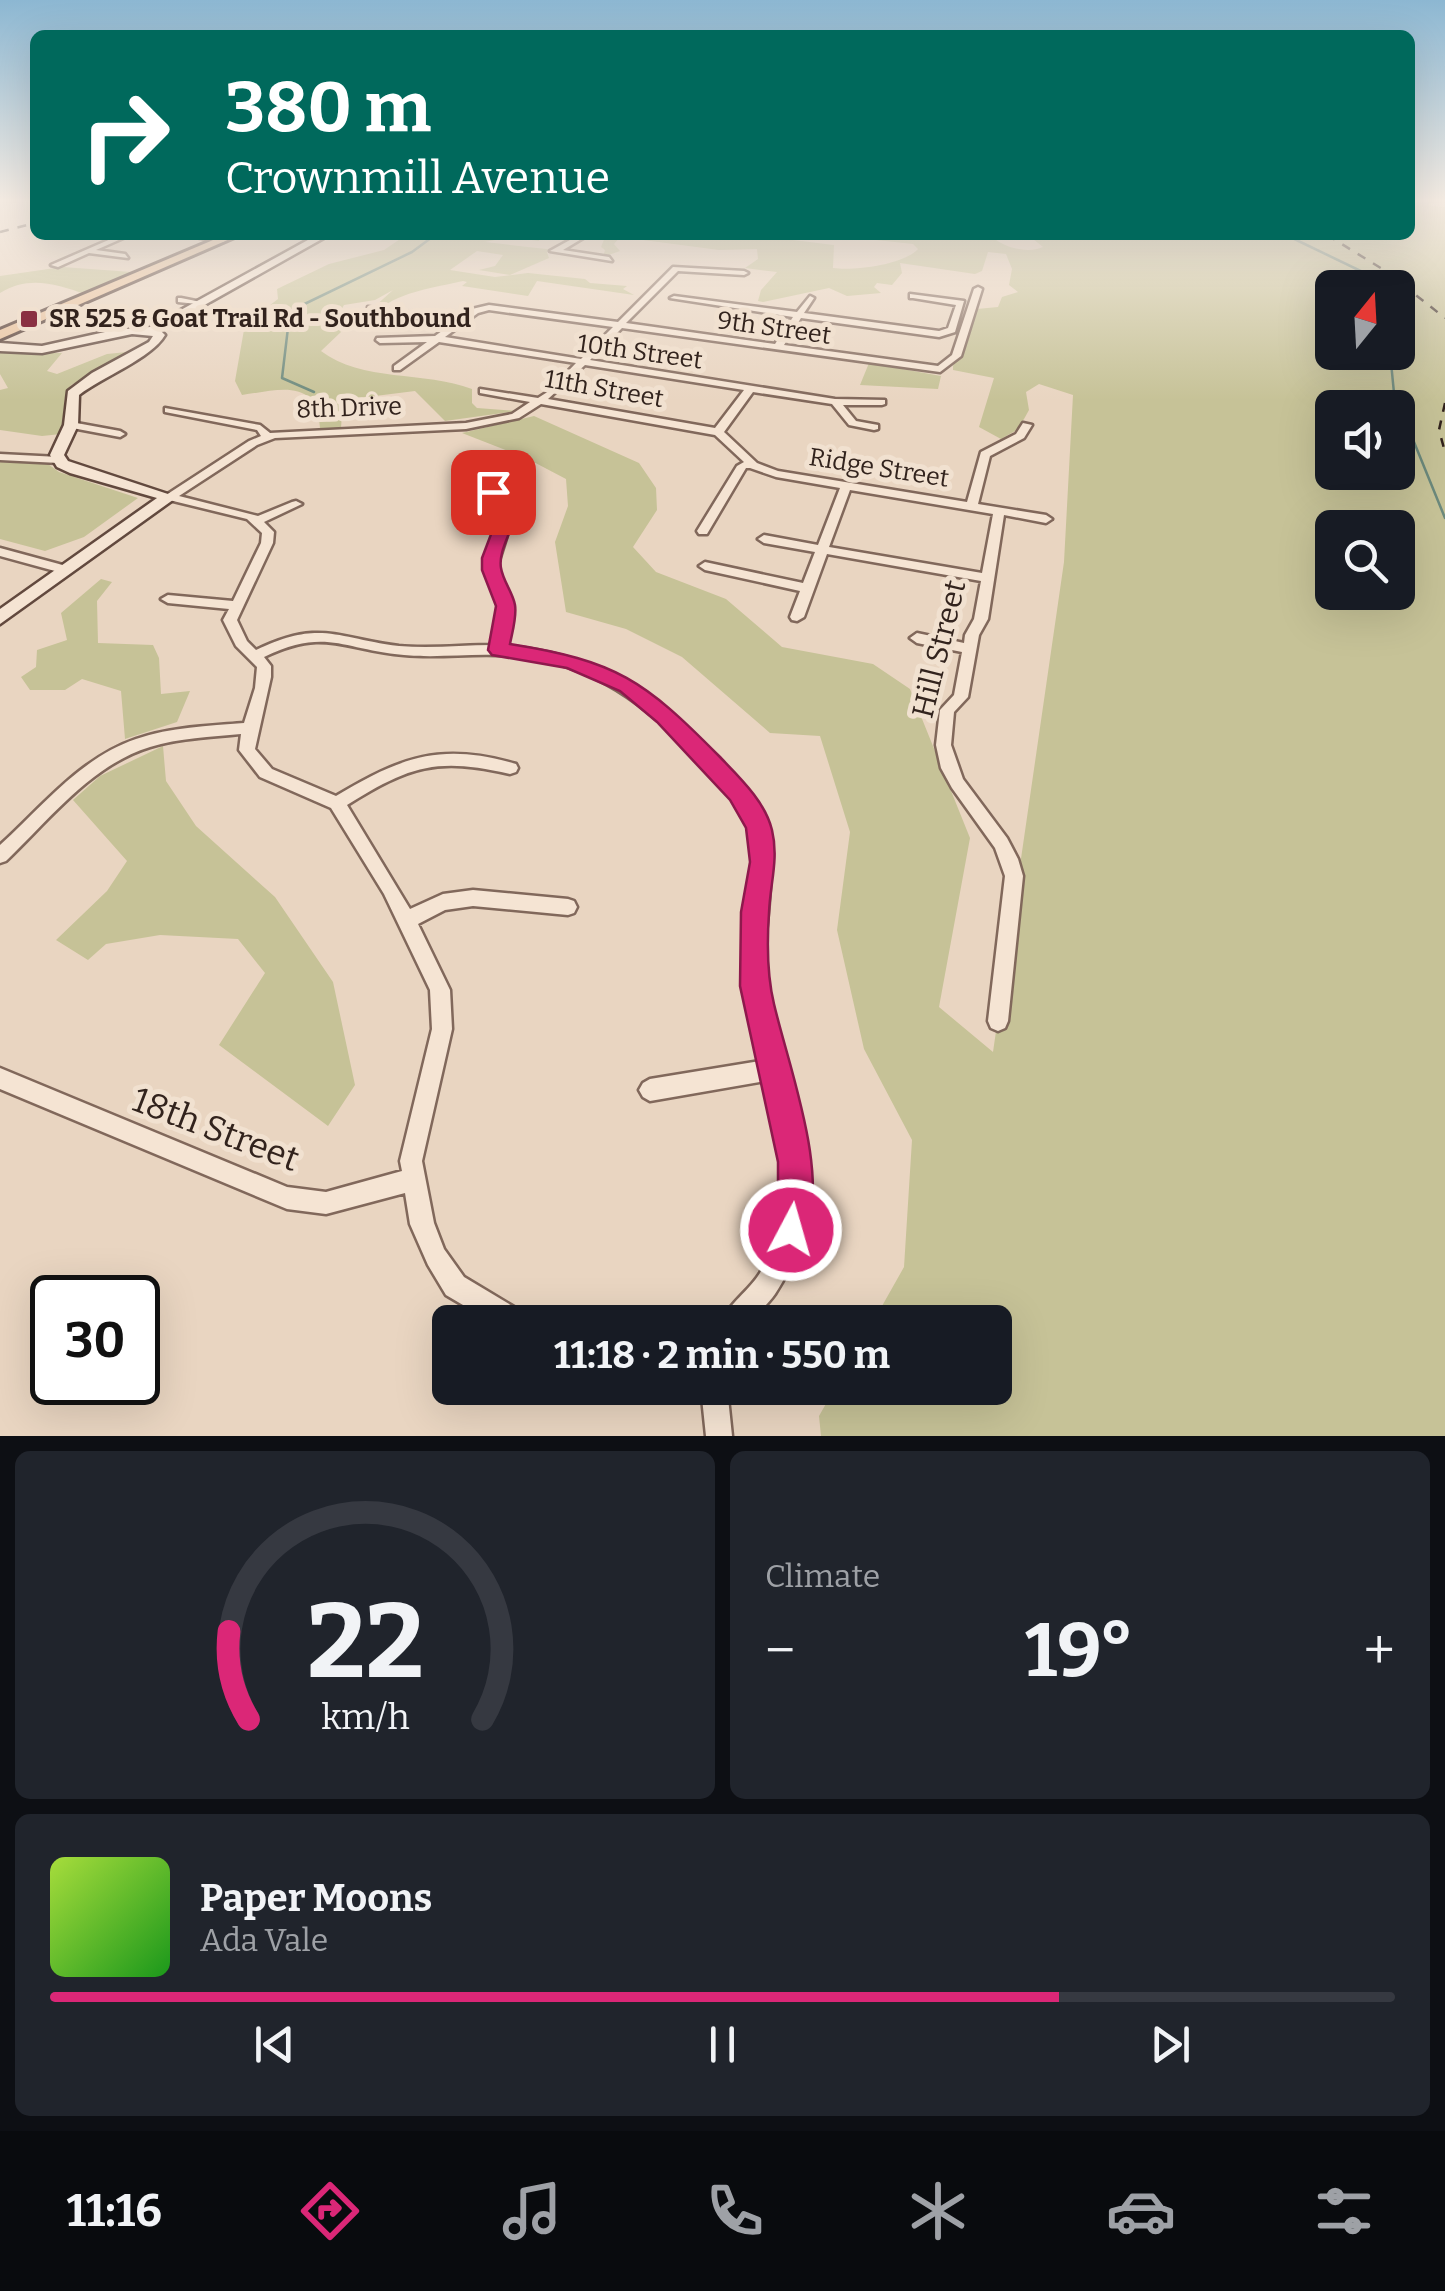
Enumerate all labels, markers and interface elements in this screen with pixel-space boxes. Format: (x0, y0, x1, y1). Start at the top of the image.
text: 380 m (225, 66, 431, 150)
icon: right (60, 70, 190, 200)
text: Crownmill Avenue (225, 151, 610, 205)
north arrow (1315, 270, 1415, 370)
map controls (1315, 270, 1415, 610)
place label: SR 525 & Goat Trail Rd - Southbound (49, 304, 471, 334)
street label: 9th Street (715, 305, 833, 351)
marker: SR 525 & Goat Trail Rd - Southbound (18, 308, 40, 330)
street label: 10th Street (575, 328, 705, 376)
street label: 11th Street (542, 364, 666, 414)
button: sound (1315, 390, 1415, 490)
street label: 8th Drive (296, 391, 402, 425)
street label: Ridge Street (807, 442, 951, 494)
pin (451, 450, 536, 535)
icon: arrive (466, 465, 521, 520)
button: search (1315, 510, 1415, 610)
street label: Hill Street (905, 576, 974, 722)
street label: 18th Street (127, 1078, 305, 1180)
position arrow (739, 1178, 843, 1282)
speed limit sign: 30 (30, 1275, 160, 1405)
text: 11:18 · 2 min · 550 m (554, 1332, 890, 1378)
text: Climate (765, 1557, 880, 1595)
text: 22 (306, 1580, 424, 1705)
text: 19° (1025, 1606, 1134, 1696)
text: − (765, 1618, 795, 1684)
text: + (1364, 1618, 1395, 1684)
text: km/h (321, 1696, 409, 1738)
text: Paper Moons (200, 1875, 432, 1921)
text: Ada Vale (200, 1921, 328, 1959)
icon: previous (247, 2017, 302, 2072)
icon: pause (695, 2017, 750, 2072)
icon: next (1143, 2017, 1198, 2072)
icon: directions (295, 2176, 365, 2246)
icon: music (497, 2176, 567, 2246)
icon: phone (700, 2176, 770, 2246)
icon: climate (903, 2176, 973, 2246)
icon: car (1106, 2176, 1176, 2246)
icon: filters (1309, 2176, 1379, 2246)
text: 11:16 (66, 2184, 162, 2238)

